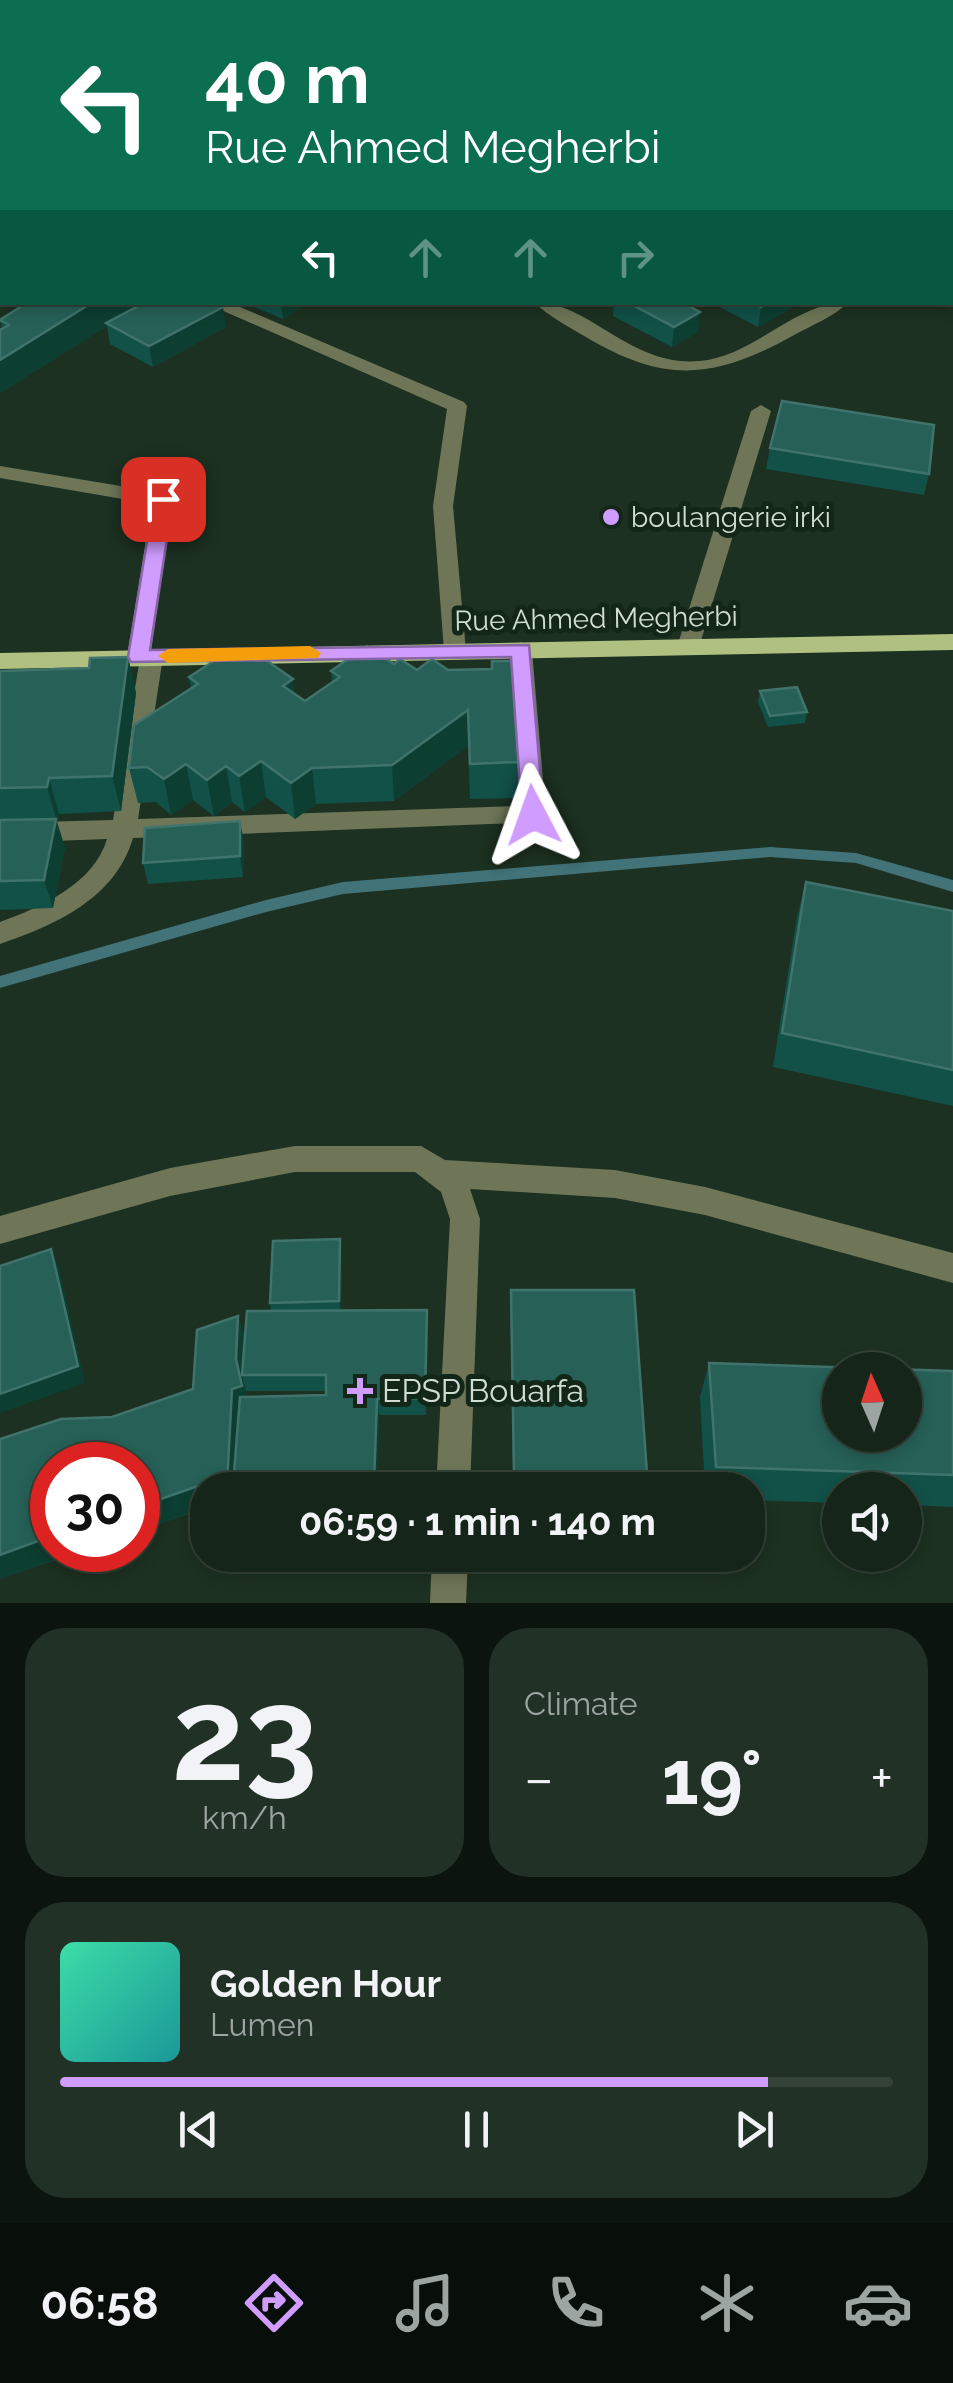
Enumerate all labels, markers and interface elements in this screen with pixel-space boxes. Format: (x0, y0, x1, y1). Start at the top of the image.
text: 40 m (205, 37, 370, 119)
icon: left (40, 40, 170, 170)
text: Rue Ahmed Megherbi (205, 121, 661, 174)
icon: left (293, 230, 348, 285)
icon: ahead (398, 230, 453, 285)
icon: ahead (503, 230, 558, 285)
icon: right (608, 230, 663, 285)
pin (121, 457, 206, 542)
icon: arrive (136, 472, 191, 527)
place label: boulangerie irki (631, 501, 831, 534)
marker: boulangerie irki (600, 506, 622, 528)
street label: Rue Ahmed Megherbi (454, 600, 738, 637)
position arrow (481, 763, 585, 867)
north arrow (822, 1352, 922, 1452)
map controls (822, 1352, 922, 1572)
place label: EPSP Bouarfa (382, 1372, 584, 1409)
marker: EPSP Bouarfa (347, 1378, 373, 1404)
speed limit sign: 30 (30, 1442, 160, 1572)
button: sound (822, 1472, 922, 1572)
text: 06:59 · 1 min · 140 m (299, 1499, 656, 1544)
text: 23 (172, 1658, 317, 1810)
text: Climate (524, 1685, 638, 1722)
text: 19° (662, 1733, 762, 1822)
text: − (524, 1746, 554, 1811)
text: + (870, 1746, 893, 1811)
text: km/h (202, 1799, 287, 1836)
text: Golden Hour (210, 1961, 441, 2006)
text: Lumen (210, 2006, 314, 2043)
icon: previous (171, 2102, 226, 2157)
icon: pause (449, 2102, 504, 2157)
icon: next (727, 2102, 782, 2157)
icon: directions (239, 2268, 309, 2338)
icon: music (390, 2268, 460, 2338)
icon: phone (541, 2268, 611, 2338)
icon: climate (692, 2268, 762, 2338)
icon: car (843, 2268, 913, 2338)
text: 06:58 (40, 2277, 159, 2330)

